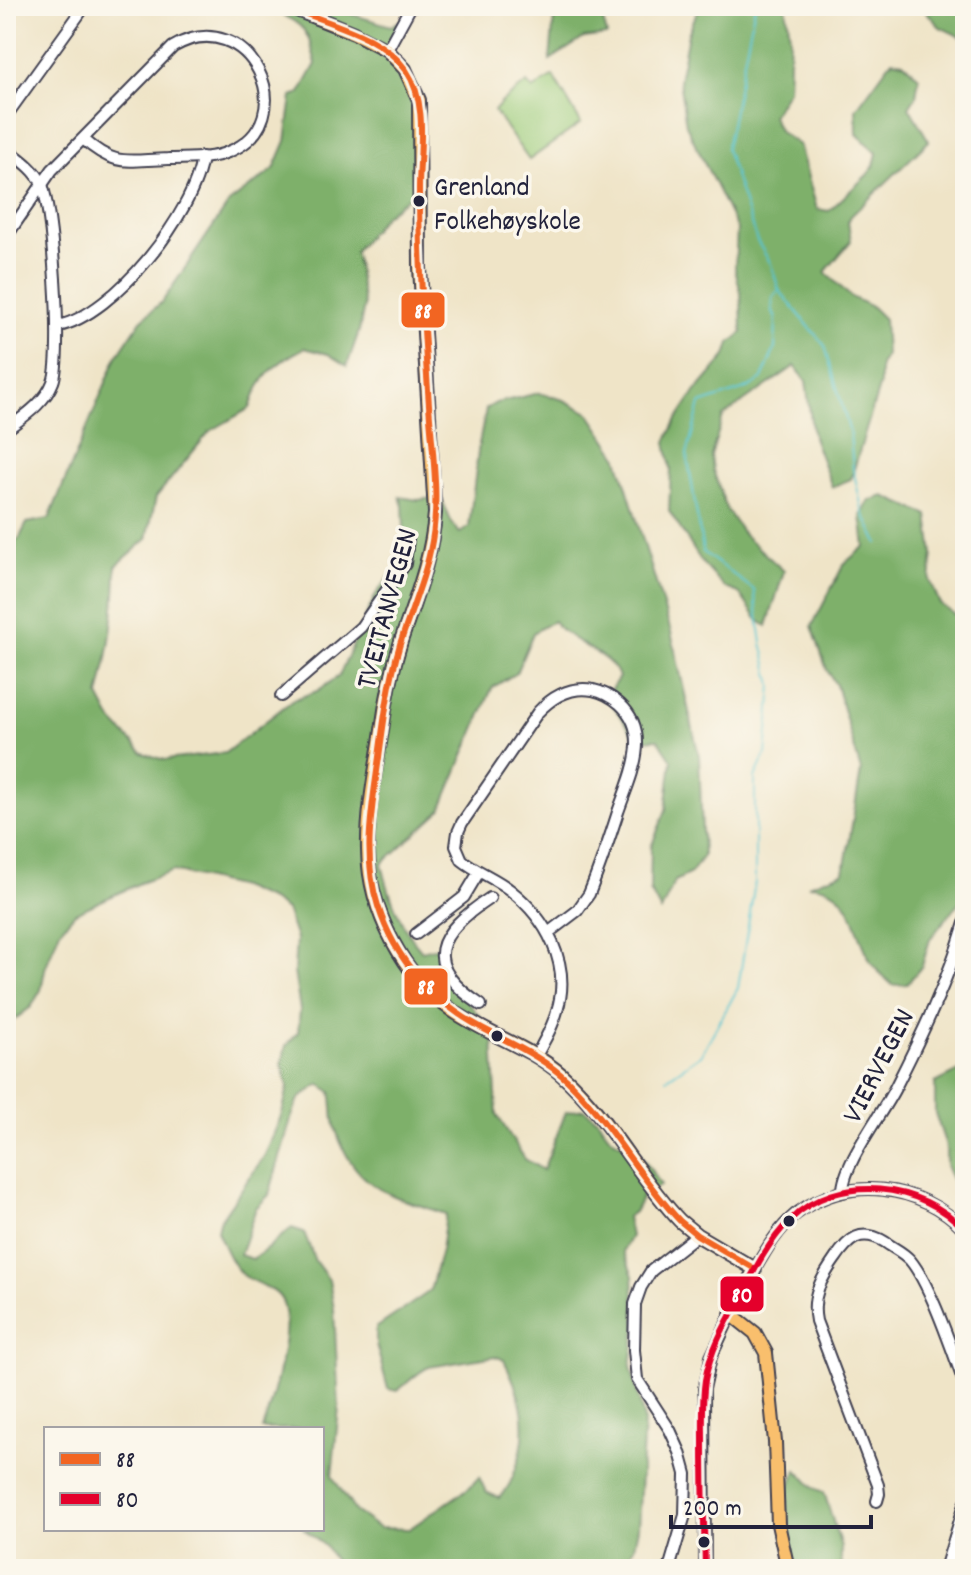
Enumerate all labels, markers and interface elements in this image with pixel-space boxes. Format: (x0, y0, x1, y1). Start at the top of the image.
place label: Grenland Folkehøyskole (434, 170, 581, 244)
marker: Grenland Folkehøyskole (411, 193, 427, 209)
line badge: 88 (400, 291, 446, 329)
text: 88 (414, 298, 432, 329)
street label: TVEITANVEGEN (347, 524, 431, 694)
line badge: 88 (403, 967, 449, 1006)
text: 88 (417, 974, 435, 1005)
street label: VIERVEGEN (834, 1002, 928, 1132)
unlabelled marker (489, 1028, 505, 1044)
unlabelled marker (781, 1213, 797, 1229)
line badge: 80 (719, 1275, 765, 1313)
text: 80 (732, 1282, 752, 1313)
legend (44, 1427, 324, 1531)
text: 88 (116, 1445, 135, 1479)
scale bar (671, 1479, 871, 1529)
text: 80 (116, 1485, 139, 1519)
text: 200 m (683, 1493, 742, 1527)
unlabelled marker (696, 1534, 712, 1550)

